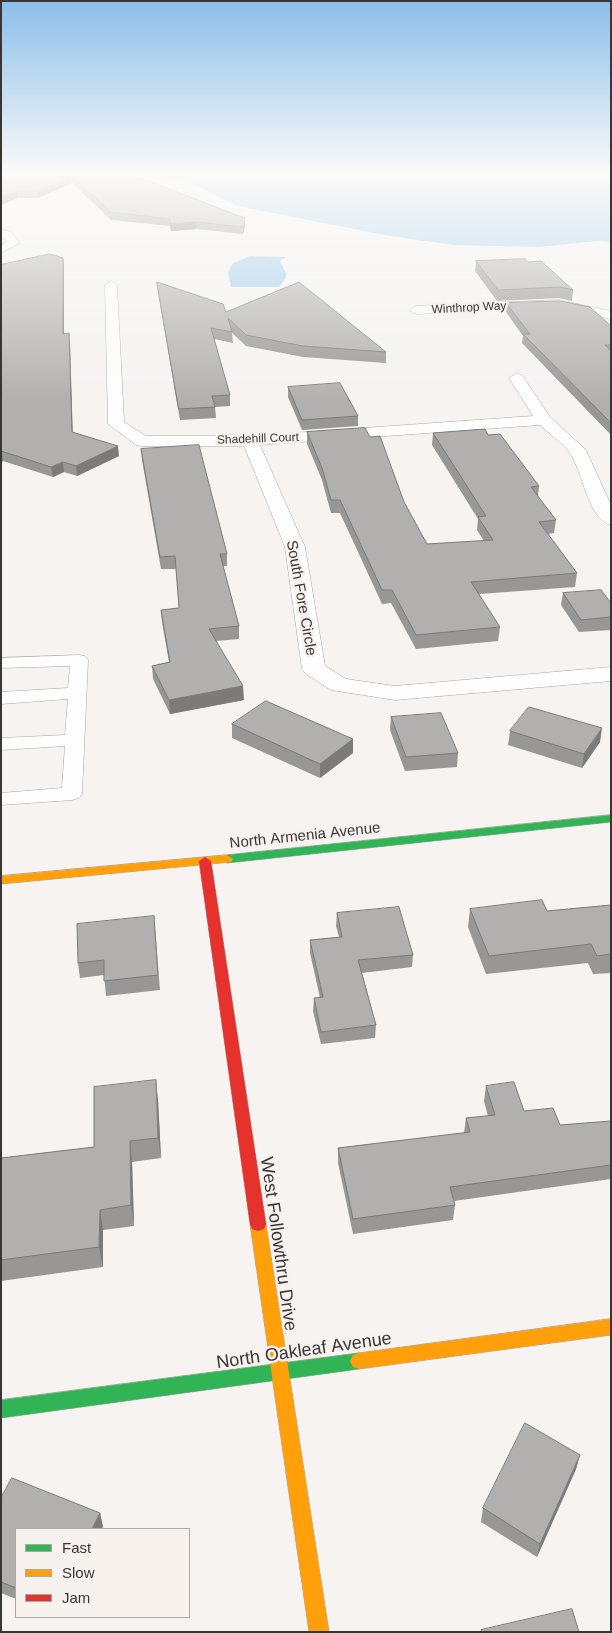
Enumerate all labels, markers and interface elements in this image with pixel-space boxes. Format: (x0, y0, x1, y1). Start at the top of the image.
street label: Winthrop Way (431, 299, 507, 317)
street label: Shadehill Court (217, 430, 299, 448)
street label: South Fore Circle (282, 539, 320, 657)
street label: North Armenia Avenue (229, 819, 381, 853)
street label: West Followthru Drive (255, 1155, 301, 1333)
street label: North Oakleaf Avenue (215, 1328, 393, 1374)
legend (15, 1528, 190, 1618)
text: Fast (62, 1539, 91, 1556)
text: Slow (62, 1564, 95, 1581)
text: Jam (62, 1589, 90, 1606)

